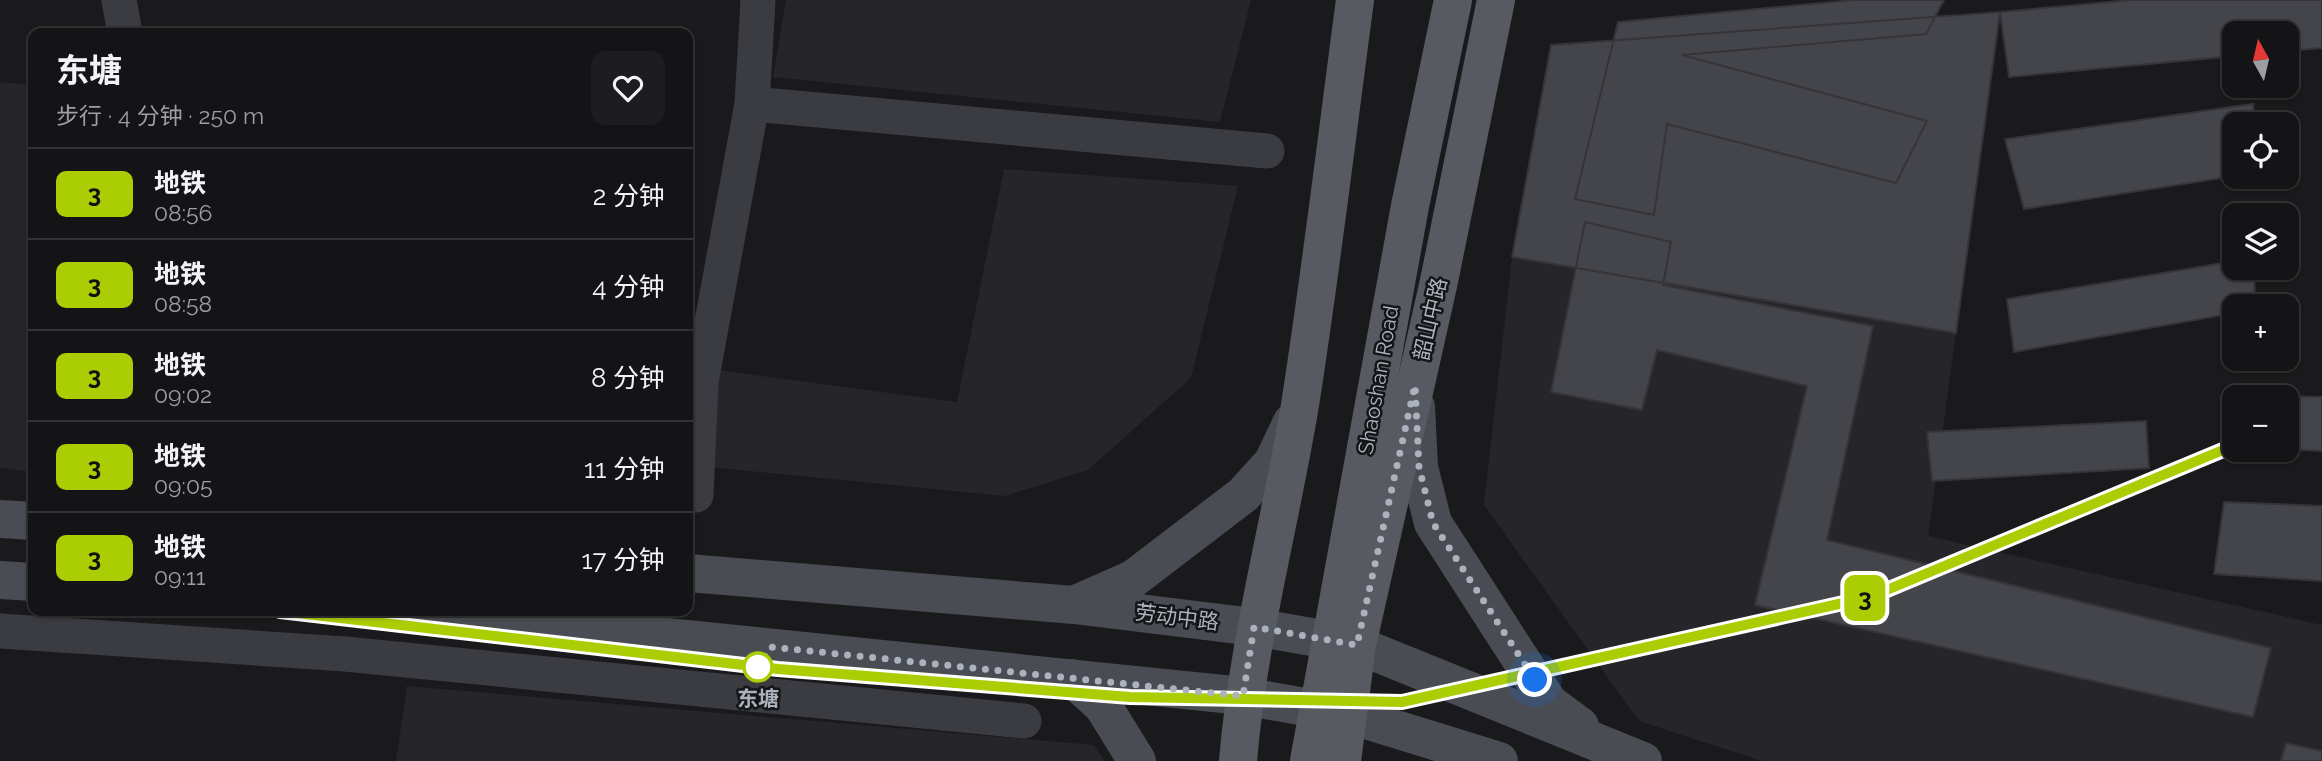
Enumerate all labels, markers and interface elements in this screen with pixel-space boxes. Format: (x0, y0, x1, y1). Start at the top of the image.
north arrow (2222, 21, 2300, 98)
map controls (2222, 21, 2299, 462)
text: 东塘 (56, 51, 122, 90)
button: heart (591, 51, 665, 125)
text: 步行 · 4 分钟 · 250 m (56, 102, 264, 129)
button: locate (2222, 112, 2299, 189)
text: 地铁 (154, 168, 206, 198)
text: 3 (88, 179, 101, 208)
text: 2 分钟 (593, 181, 665, 211)
text: 08:56 (154, 199, 212, 226)
button: layers (2222, 203, 2299, 280)
text: 地铁 (154, 259, 206, 289)
text: 3 (88, 270, 101, 299)
text: 4 分钟 (592, 272, 665, 302)
street label: 韶山中路 (1408, 275, 1452, 363)
text: 08:58 (154, 290, 212, 317)
button: + (2222, 294, 2299, 371)
street label: Shaoshan Road (1353, 304, 1403, 456)
text: 地铁 (154, 350, 206, 380)
text: 3 (88, 361, 101, 390)
text: 8 分钟 (591, 363, 665, 393)
text: 09:02 (154, 381, 212, 408)
button: − (2222, 385, 2299, 462)
text: 地铁 (154, 441, 206, 471)
text: 3 (88, 452, 101, 481)
text: 11 分钟 (584, 454, 665, 484)
text: 09:05 (154, 472, 213, 499)
text: 地铁 (154, 532, 206, 562)
text: 3 (88, 543, 101, 572)
text: 17 分钟 (581, 545, 665, 575)
text: 09:11 (154, 563, 206, 590)
line badge: 3 (1842, 575, 1888, 621)
text: 3 (1858, 583, 1872, 612)
street label: 劳动中路 (1134, 599, 1220, 635)
marker: 东塘 (743, 652, 773, 682)
your location (1517, 662, 1552, 697)
place label: 东塘 (737, 686, 779, 711)

